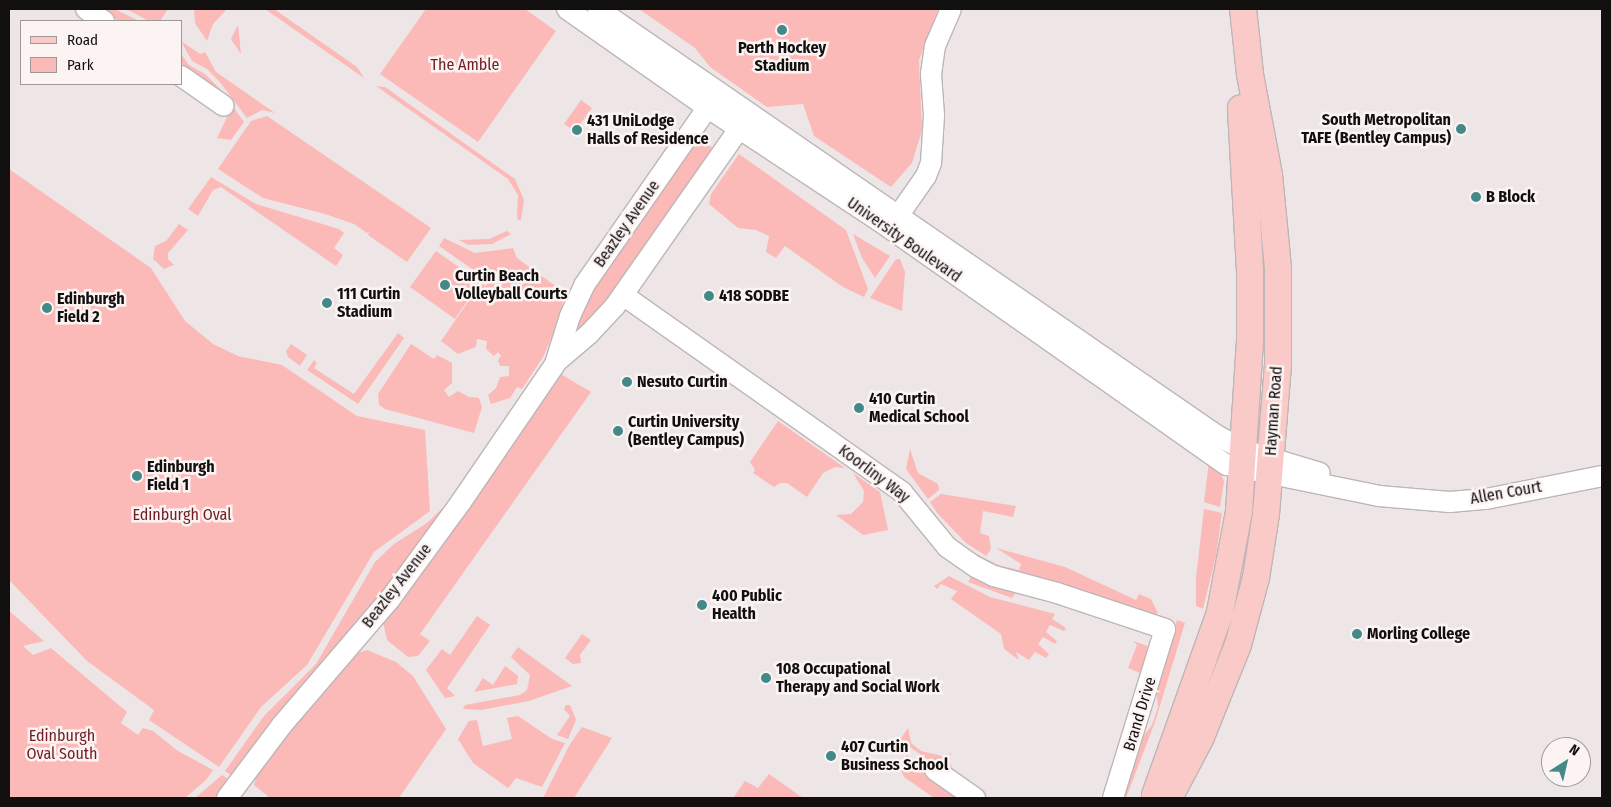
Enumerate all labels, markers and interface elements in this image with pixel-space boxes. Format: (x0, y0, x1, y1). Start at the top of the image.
legend (20, 20, 182, 85)
marker: Perth Hockey Stadium (776, 24, 788, 36)
text: Road (67, 31, 98, 49)
place label: Perth Hockey Stadium (738, 38, 826, 76)
park label: The Amble (431, 55, 499, 75)
text: Park (67, 56, 94, 74)
place label: South Metropolitan TAFE (Bentley Campus) (1301, 110, 1451, 148)
place label: 431 UniLodge Halls of Residence (587, 111, 709, 149)
marker: South Metropolitan TAFE (Bentley Campus) (1455, 123, 1467, 135)
marker: 431 UniLodge Halls of Residence (571, 124, 583, 136)
street label: Beazley Avenue (590, 177, 664, 271)
place label: B Block (1486, 187, 1535, 207)
marker: B Block (1470, 191, 1482, 203)
street label: University Boulevard (843, 193, 965, 287)
place label: Curtin Beach Volleyball Courts (455, 266, 568, 304)
marker: Curtin Beach Volleyball Courts (439, 279, 451, 291)
place label: 111 Curtin Stadium (337, 284, 401, 322)
place label: 418 SODBE (719, 286, 789, 306)
place label: Edinburgh Field 2 (57, 289, 125, 327)
marker: 418 SODBE (703, 290, 715, 302)
marker: 111 Curtin Stadium (321, 297, 333, 309)
marker: Edinburgh Field 2 (41, 302, 53, 314)
street label: Hayman Road (1261, 365, 1287, 457)
place label: Nesuto Curtin (637, 372, 728, 392)
marker: Nesuto Curtin (621, 376, 633, 388)
place label: 410 Curtin Medical School (869, 389, 969, 427)
marker: 410 Curtin Medical School (853, 402, 865, 414)
place label: Curtin University (Bentley Campus) (628, 412, 744, 450)
marker: Curtin University (Bentley Campus) (612, 425, 624, 437)
street label: Koorliny Way (835, 441, 913, 507)
place label: Edinburgh Field 1 (147, 457, 215, 495)
marker: Edinburgh Field 1 (131, 470, 143, 482)
street label: Allen Court (1469, 477, 1543, 509)
park label: Edinburgh Oval (132, 505, 232, 525)
street label: Beazley Avenue (358, 540, 436, 632)
place label: 400 Public Health (712, 586, 782, 624)
marker: 400 Public Health (696, 599, 708, 611)
place label: Morling College (1367, 624, 1470, 644)
marker: Morling College (1351, 628, 1363, 640)
place label: 108 Occupational Therapy and Social Work (776, 659, 940, 697)
marker: 108 Occupational Therapy and Social Work (760, 672, 772, 684)
street label: Brand Drive (1120, 675, 1160, 753)
park label: Edinburgh Oval South (27, 726, 97, 764)
place label: 407 Curtin Business School (841, 737, 948, 775)
north arrow (1541, 737, 1591, 787)
text: N (1566, 741, 1583, 759)
marker: 407 Curtin Business School (825, 750, 837, 762)

